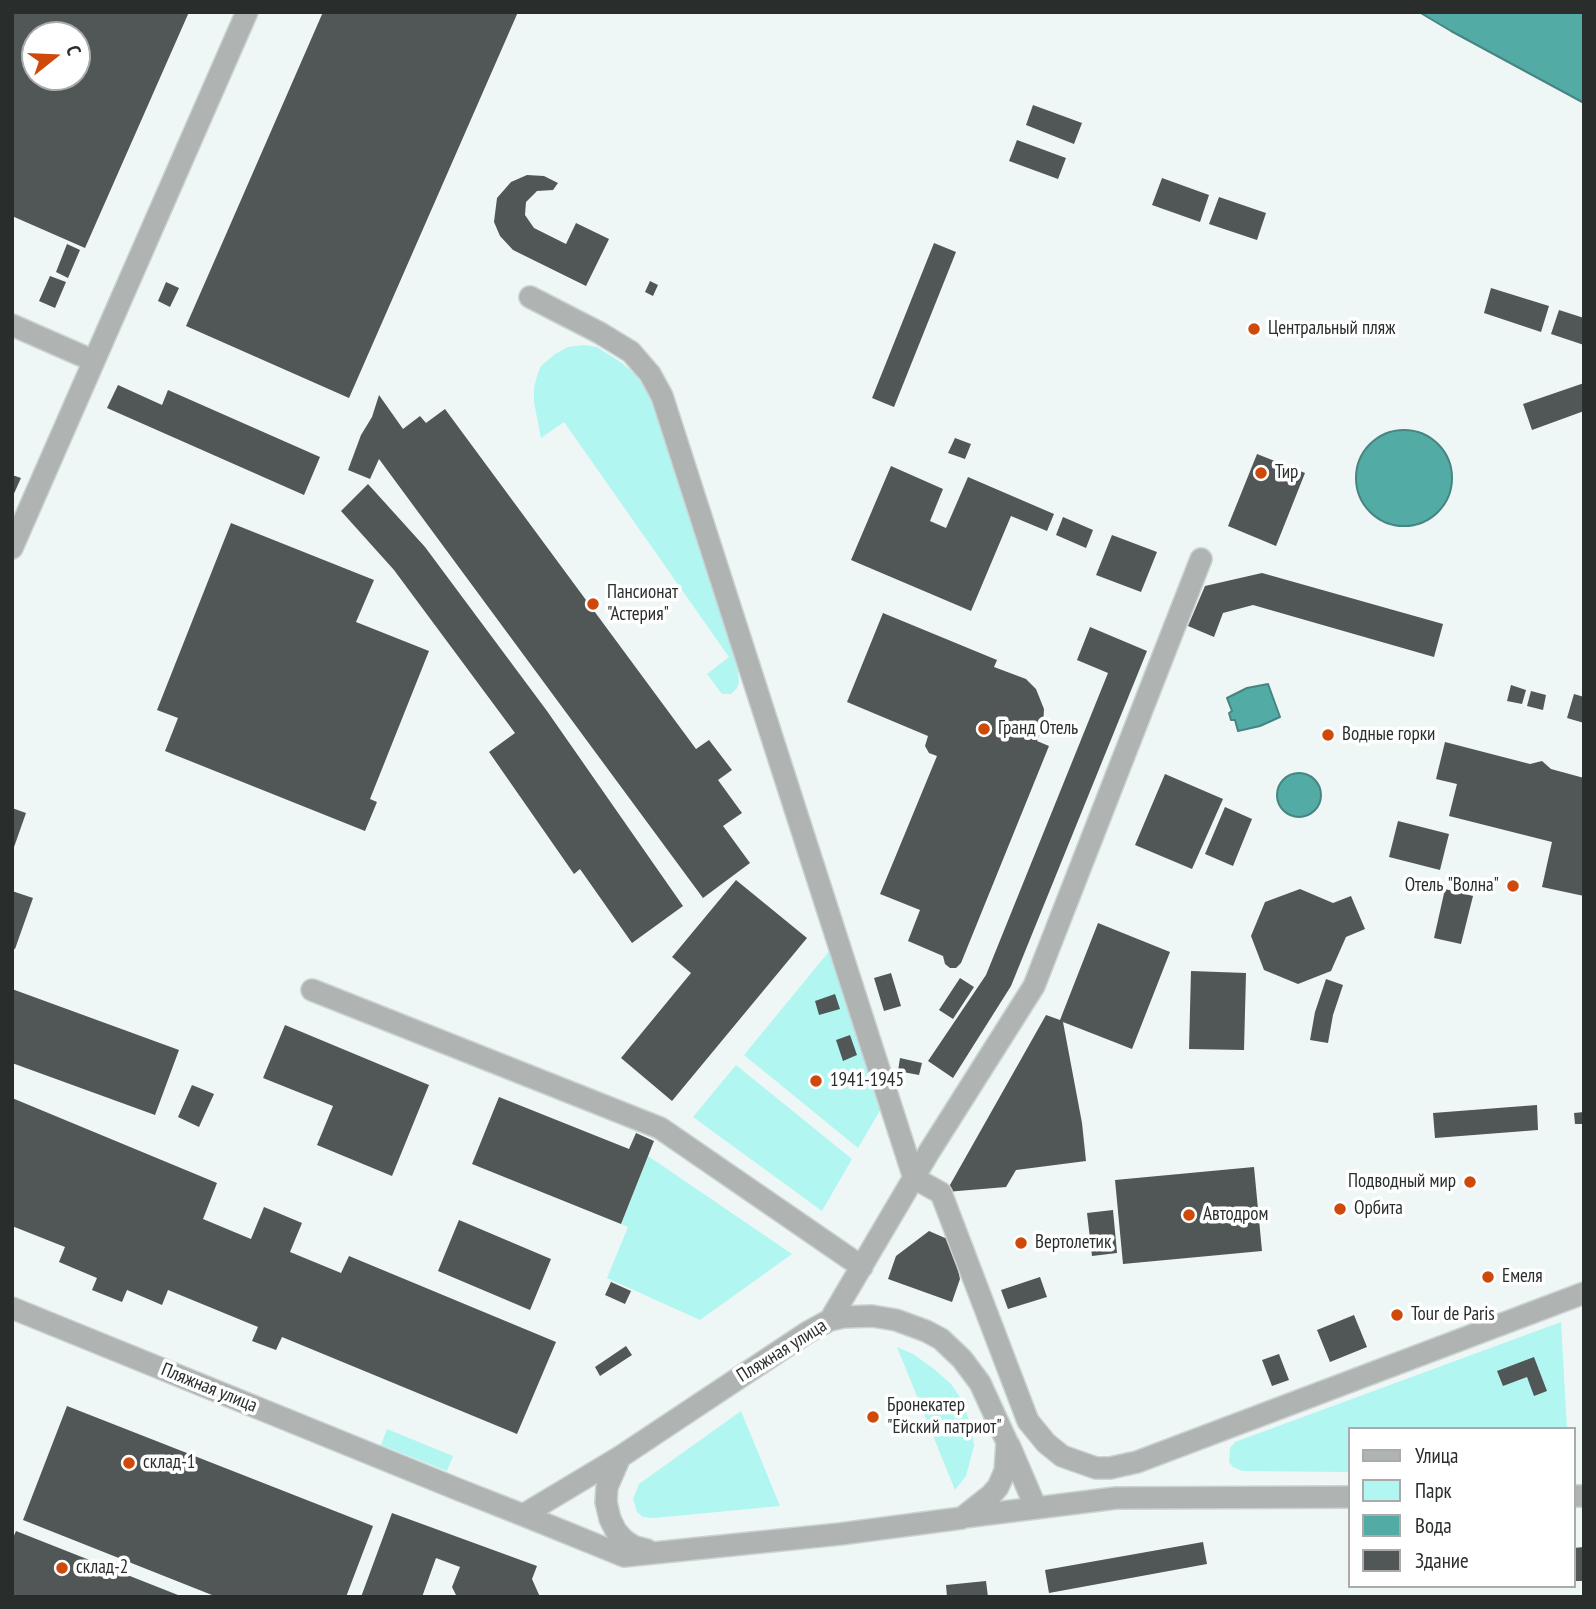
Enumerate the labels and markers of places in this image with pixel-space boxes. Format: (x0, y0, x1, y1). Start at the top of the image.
place label: Центральный пляж (1268, 318, 1395, 340)
marker: Центральный пляж (1246, 321, 1262, 337)
place label: Тир (1275, 462, 1298, 484)
marker: Тир (1253, 465, 1269, 481)
place label: Пансионат "Астерия" (607, 582, 678, 626)
marker: Пансионат "Астерия" (585, 596, 601, 612)
place label: Гранд Отель (998, 718, 1078, 740)
marker: Гранд Отель (976, 721, 992, 737)
place label: Водные горки (1342, 724, 1435, 746)
marker: Водные горки (1320, 727, 1336, 743)
place label: Отель "Волна" (1405, 875, 1499, 897)
marker: Отель "Волна" (1505, 878, 1521, 894)
place label: 1941-1945 (830, 1070, 904, 1092)
marker: 1941-1945 (808, 1073, 824, 1089)
place label: Подводный мир (1348, 1171, 1456, 1193)
marker: Подводный мир (1462, 1174, 1478, 1190)
place label: Орбита (1354, 1198, 1403, 1220)
marker: Орбита (1332, 1201, 1348, 1217)
place label: Автодром (1203, 1204, 1268, 1226)
marker: Автодром (1181, 1207, 1197, 1223)
place label: Вертолетик (1035, 1232, 1111, 1254)
marker: Вертолетик (1013, 1235, 1029, 1251)
place label: Емеля (1502, 1266, 1543, 1288)
marker: Емеля (1480, 1269, 1496, 1285)
place label: Tour de Paris (1411, 1304, 1495, 1326)
marker: Tour de Paris (1389, 1307, 1405, 1323)
place label: Бронекатер "Ейский патриот" (887, 1395, 1002, 1439)
marker: Бронекатер "Ейский патриот" (865, 1409, 881, 1425)
place label: склад-1 (143, 1452, 195, 1474)
marker: склад-1 (121, 1455, 137, 1471)
place label: склад-2 (76, 1557, 128, 1579)
marker: склад-2 (54, 1560, 70, 1576)

